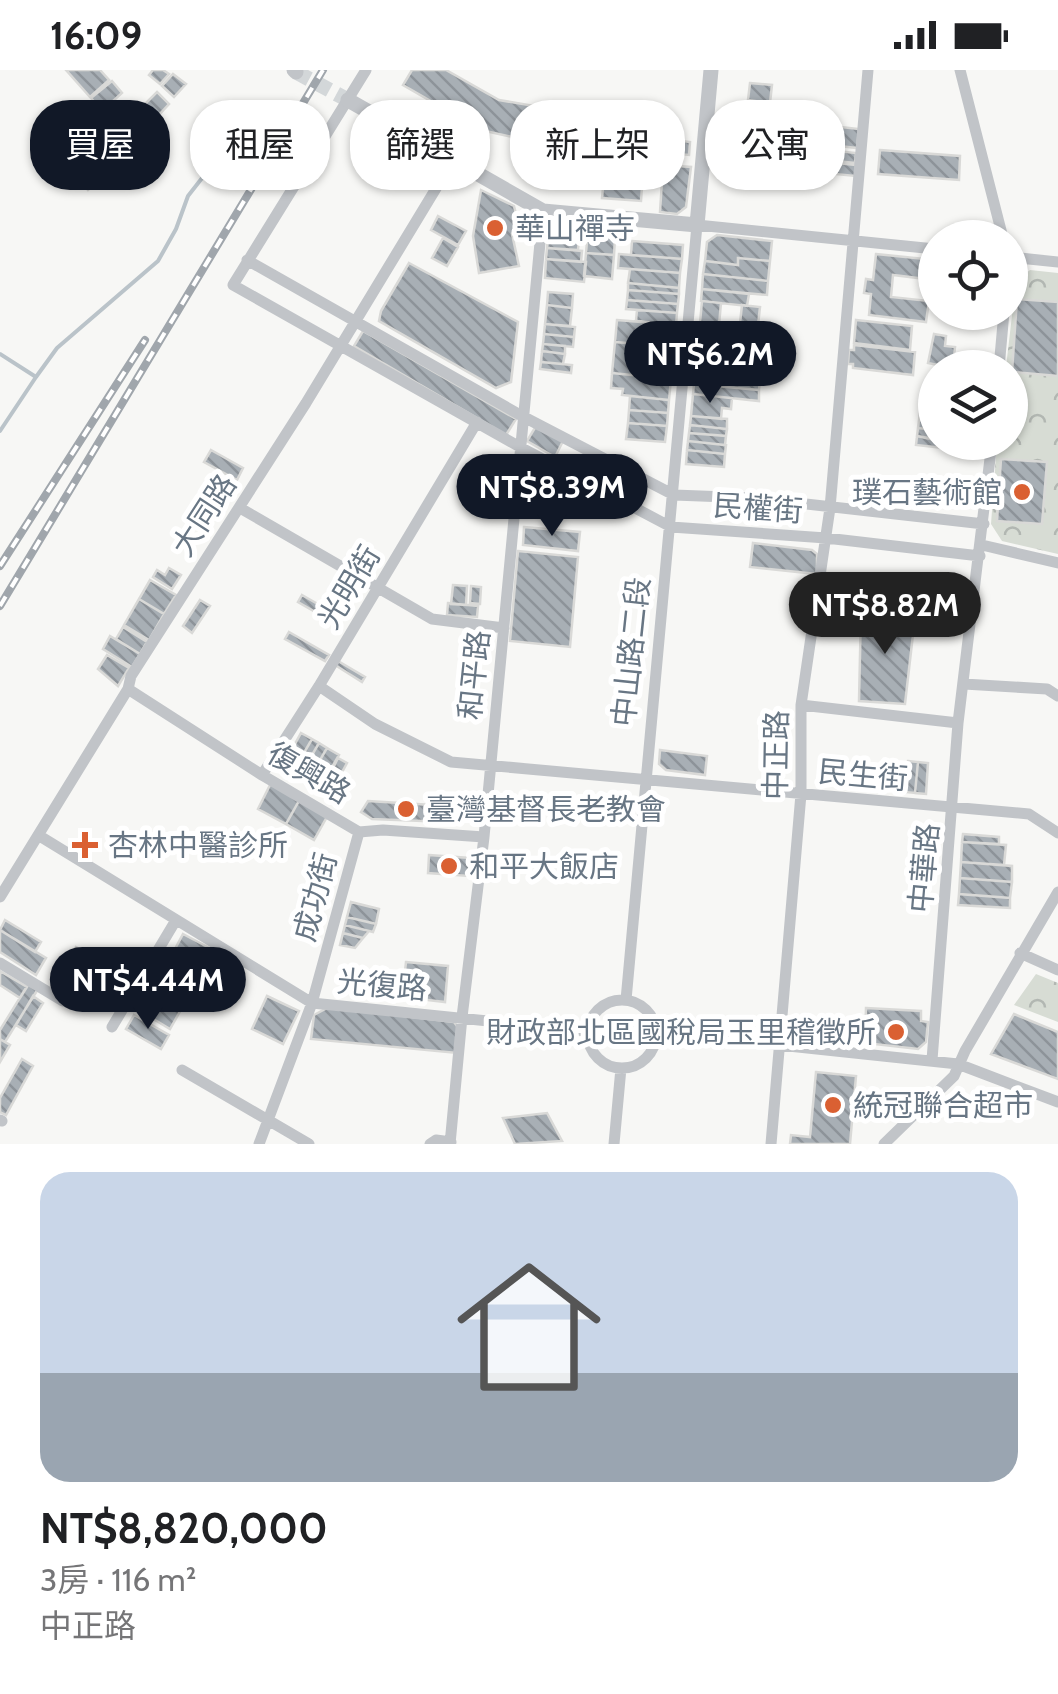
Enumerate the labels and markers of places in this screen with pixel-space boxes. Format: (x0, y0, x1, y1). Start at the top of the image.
place label: 華山禪寺 (515, 210, 635, 247)
marker: 華山禪寺 (484, 217, 506, 239)
pin: NT$6.2M (618, 321, 802, 406)
pin: NT$8.39M (449, 454, 655, 539)
place label: 璞石藝術館 (852, 474, 1002, 511)
marker: 璞石藝術館 (1011, 481, 1033, 503)
pin: NT$8.82M (782, 572, 988, 657)
place label: 臺灣基督長老教會 (426, 791, 666, 828)
marker: 臺灣基督長老教會 (395, 798, 417, 820)
place label: 杏林中醫診所 (108, 827, 288, 864)
marker: 杏林中醫診所 (72, 832, 98, 858)
place label: 和平大飯店 (469, 848, 619, 885)
marker: 和平大飯店 (438, 855, 460, 877)
pin: NT$4.44M (45, 947, 251, 1032)
place label: 財政部北區國稅局玉里稽徵所 (486, 1014, 876, 1051)
marker: 財政部北區國稅局玉里稽徵所 (885, 1021, 907, 1043)
place label: 統冠聯合超市 (853, 1087, 1033, 1124)
marker: 統冠聯合超市 (822, 1094, 844, 1116)

